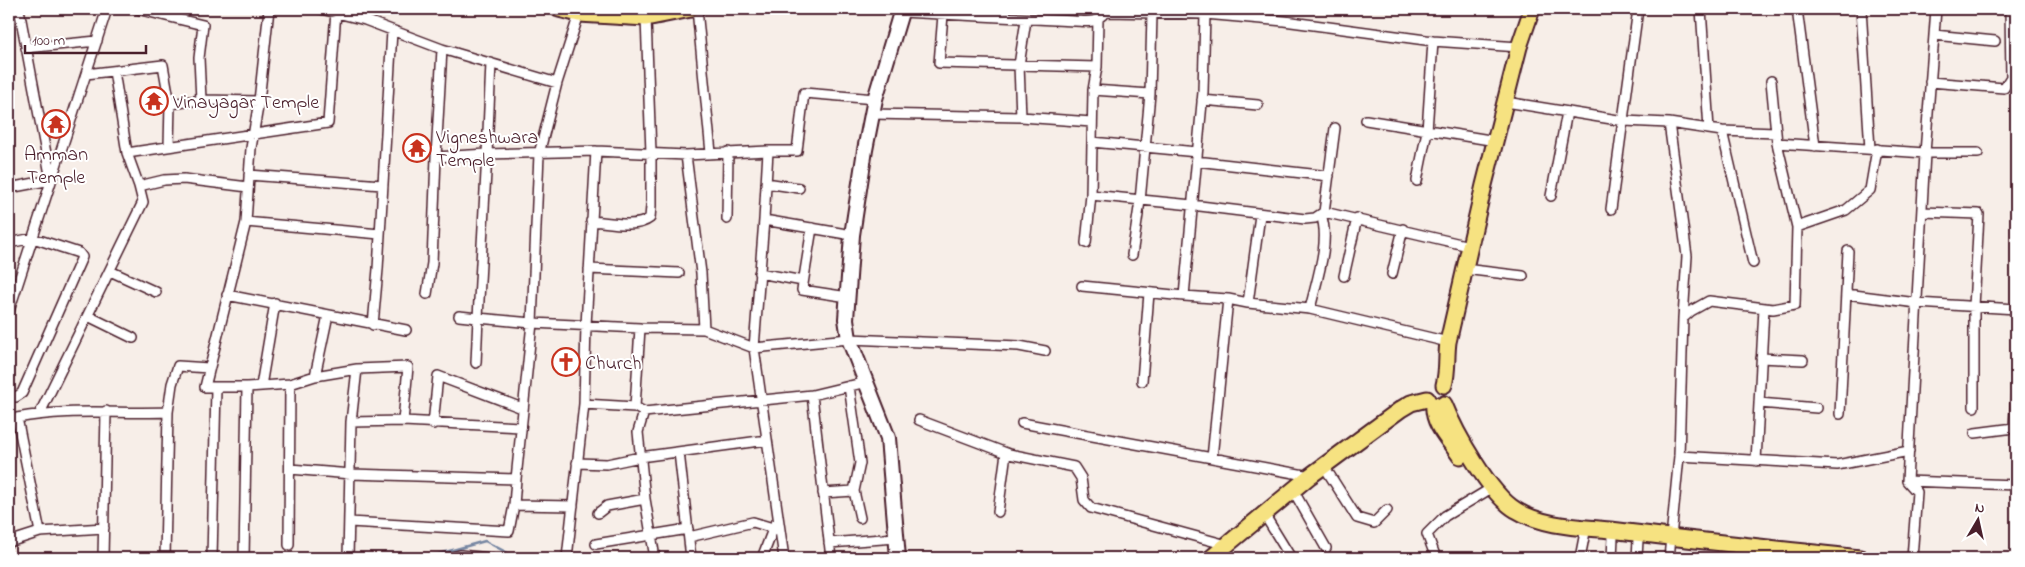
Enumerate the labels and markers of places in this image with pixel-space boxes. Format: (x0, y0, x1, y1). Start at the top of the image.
temple icon: Vinayagar Temple (139, 86, 169, 116)
place label: Vinayagar Temple (172, 89, 319, 119)
temple icon: Amman Temple (41, 109, 71, 139)
place label: Vigneshwara Temple (435, 124, 538, 176)
temple icon: Vigneshwara Temple (402, 133, 432, 163)
place label: Amman Temple (24, 141, 88, 193)
church icon: Church (551, 347, 581, 377)
place label: Church (585, 350, 641, 379)

